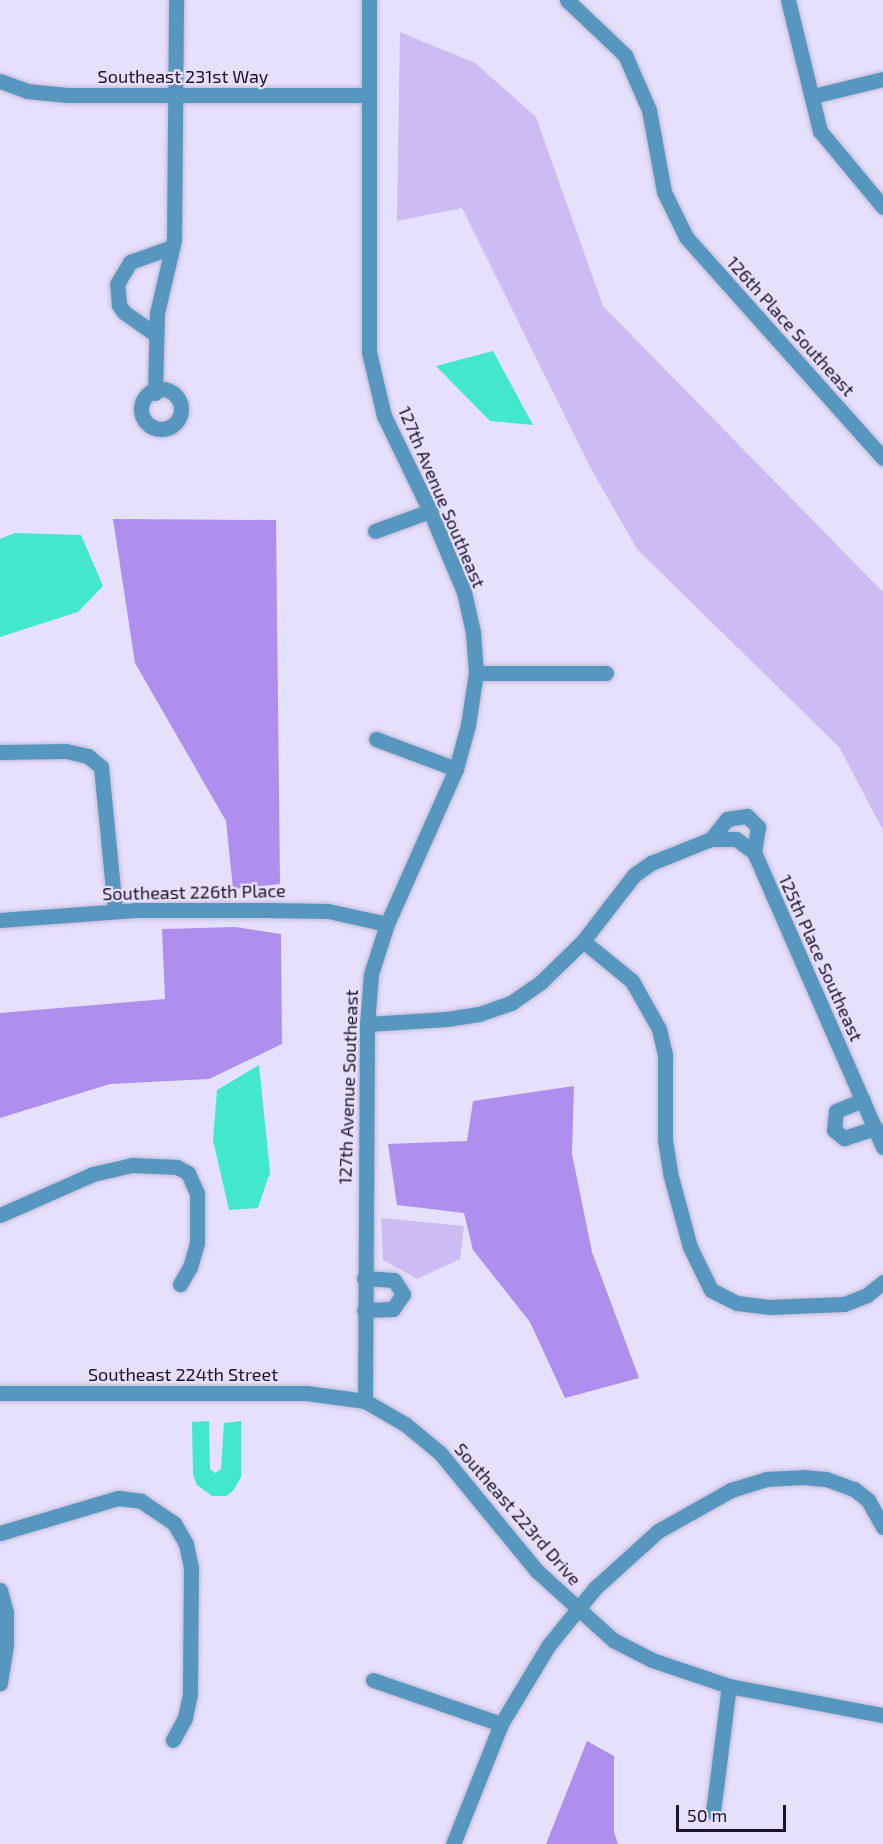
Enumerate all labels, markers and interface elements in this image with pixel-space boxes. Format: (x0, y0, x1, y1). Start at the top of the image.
street label: Southeast 231st Way (97, 65, 269, 87)
street label: 126th Place Southeast (723, 252, 859, 400)
street label: 127th Avenue Southeast (394, 403, 490, 591)
street label: 125th Place Southeast (775, 871, 867, 1045)
street label: Southeast 226th Place (102, 880, 286, 904)
street label: 127th Avenue Southeast (334, 989, 362, 1185)
street label: Southeast 224th Street (88, 1363, 278, 1385)
street label: Southeast 223rd Drive (450, 1438, 586, 1590)
scale bar (679, 1793, 788, 1831)
text: 50 m (687, 1804, 727, 1826)

